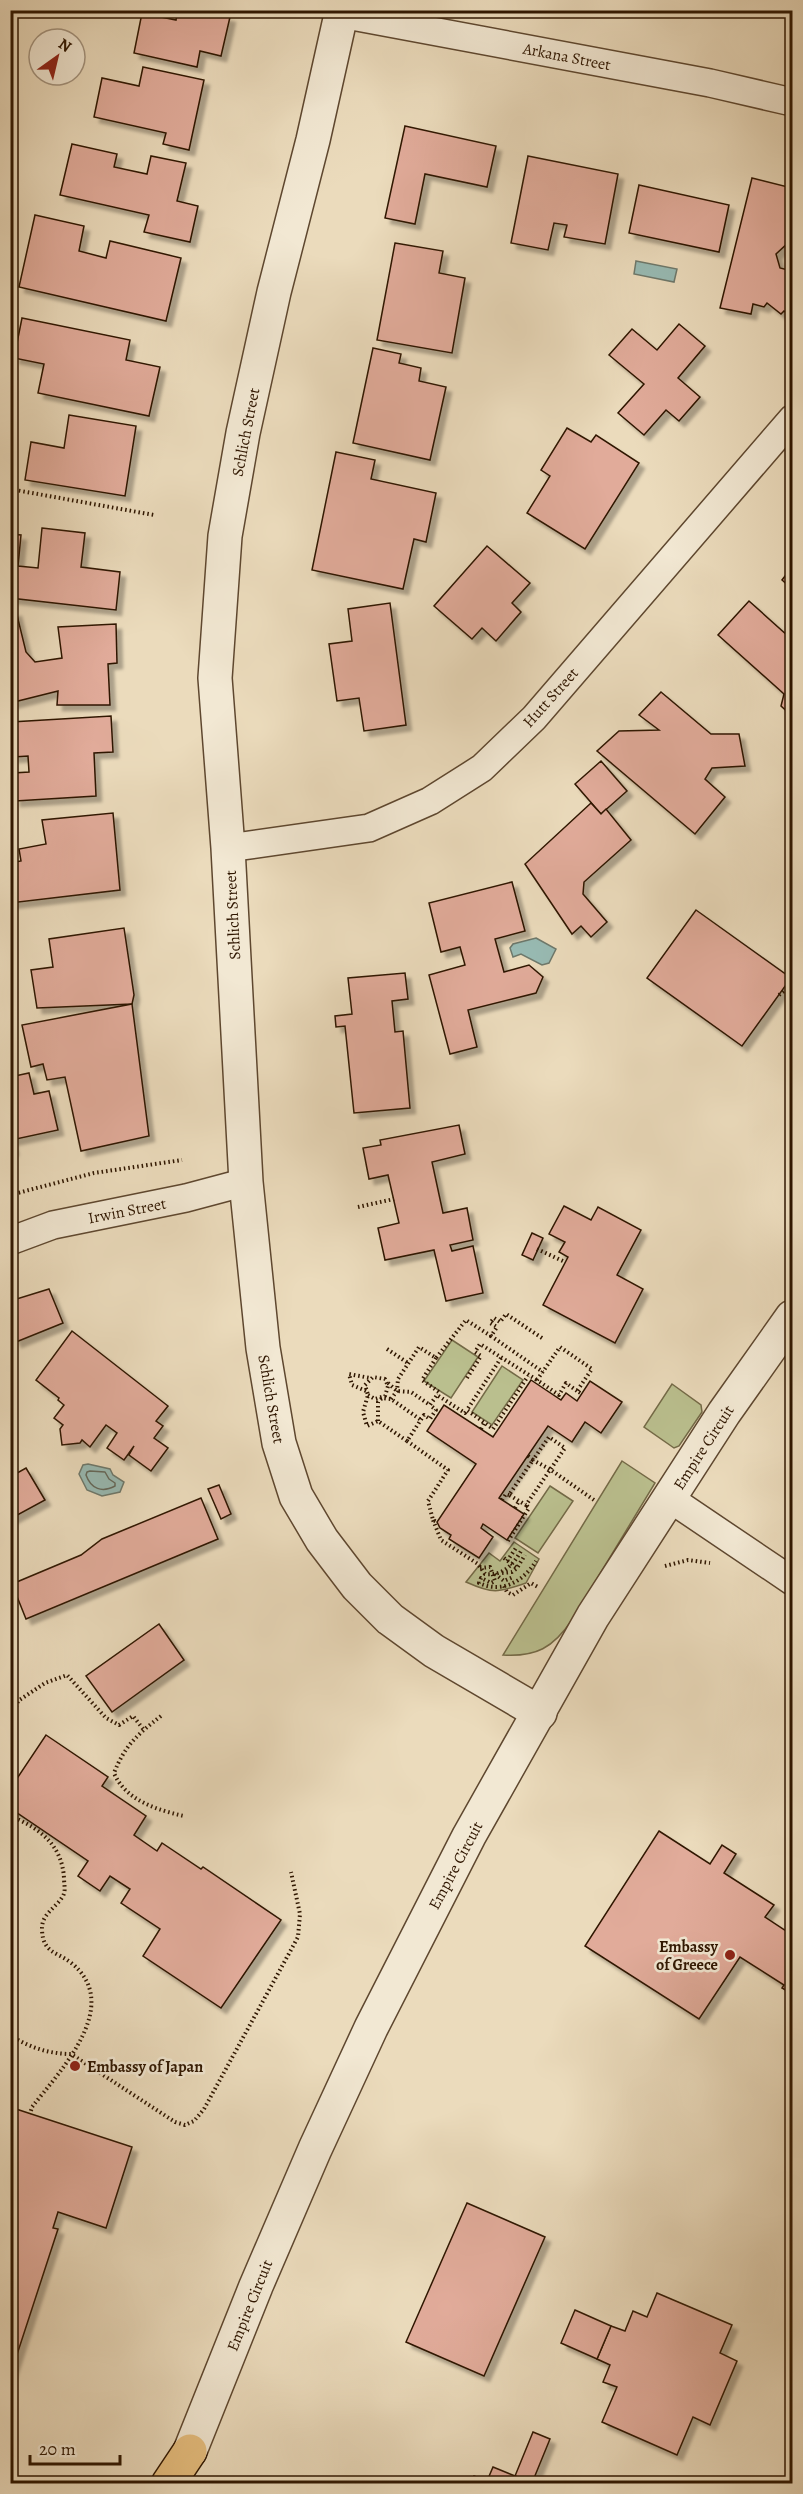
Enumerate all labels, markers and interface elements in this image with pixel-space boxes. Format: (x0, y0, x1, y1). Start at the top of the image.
north arrow (27, 27, 87, 87)
text: N (54, 33, 76, 58)
street label: Arkana Street (520, 38, 613, 76)
street label: Schlich Street (227, 386, 265, 478)
street label: Hutt Street (518, 663, 584, 732)
street label: Schlich Street (220, 870, 246, 960)
street label: Irwin Street (86, 1193, 168, 1229)
street label: Schlich Street (252, 1353, 290, 1445)
street label: Empire Circuit (668, 1401, 739, 1494)
street label: Empire Circuit (423, 1817, 488, 1913)
place label: Embassy of Greece (656, 1936, 719, 1976)
marker: Embassy of Greece (723, 1948, 737, 1962)
place label: Embassy of Japan (87, 2056, 203, 2078)
marker: Embassy of Japan (68, 2059, 82, 2073)
street label: Empire Circuit (222, 2256, 278, 2354)
scale bar (30, 2428, 120, 2466)
text: 20 m (39, 2437, 76, 2461)

